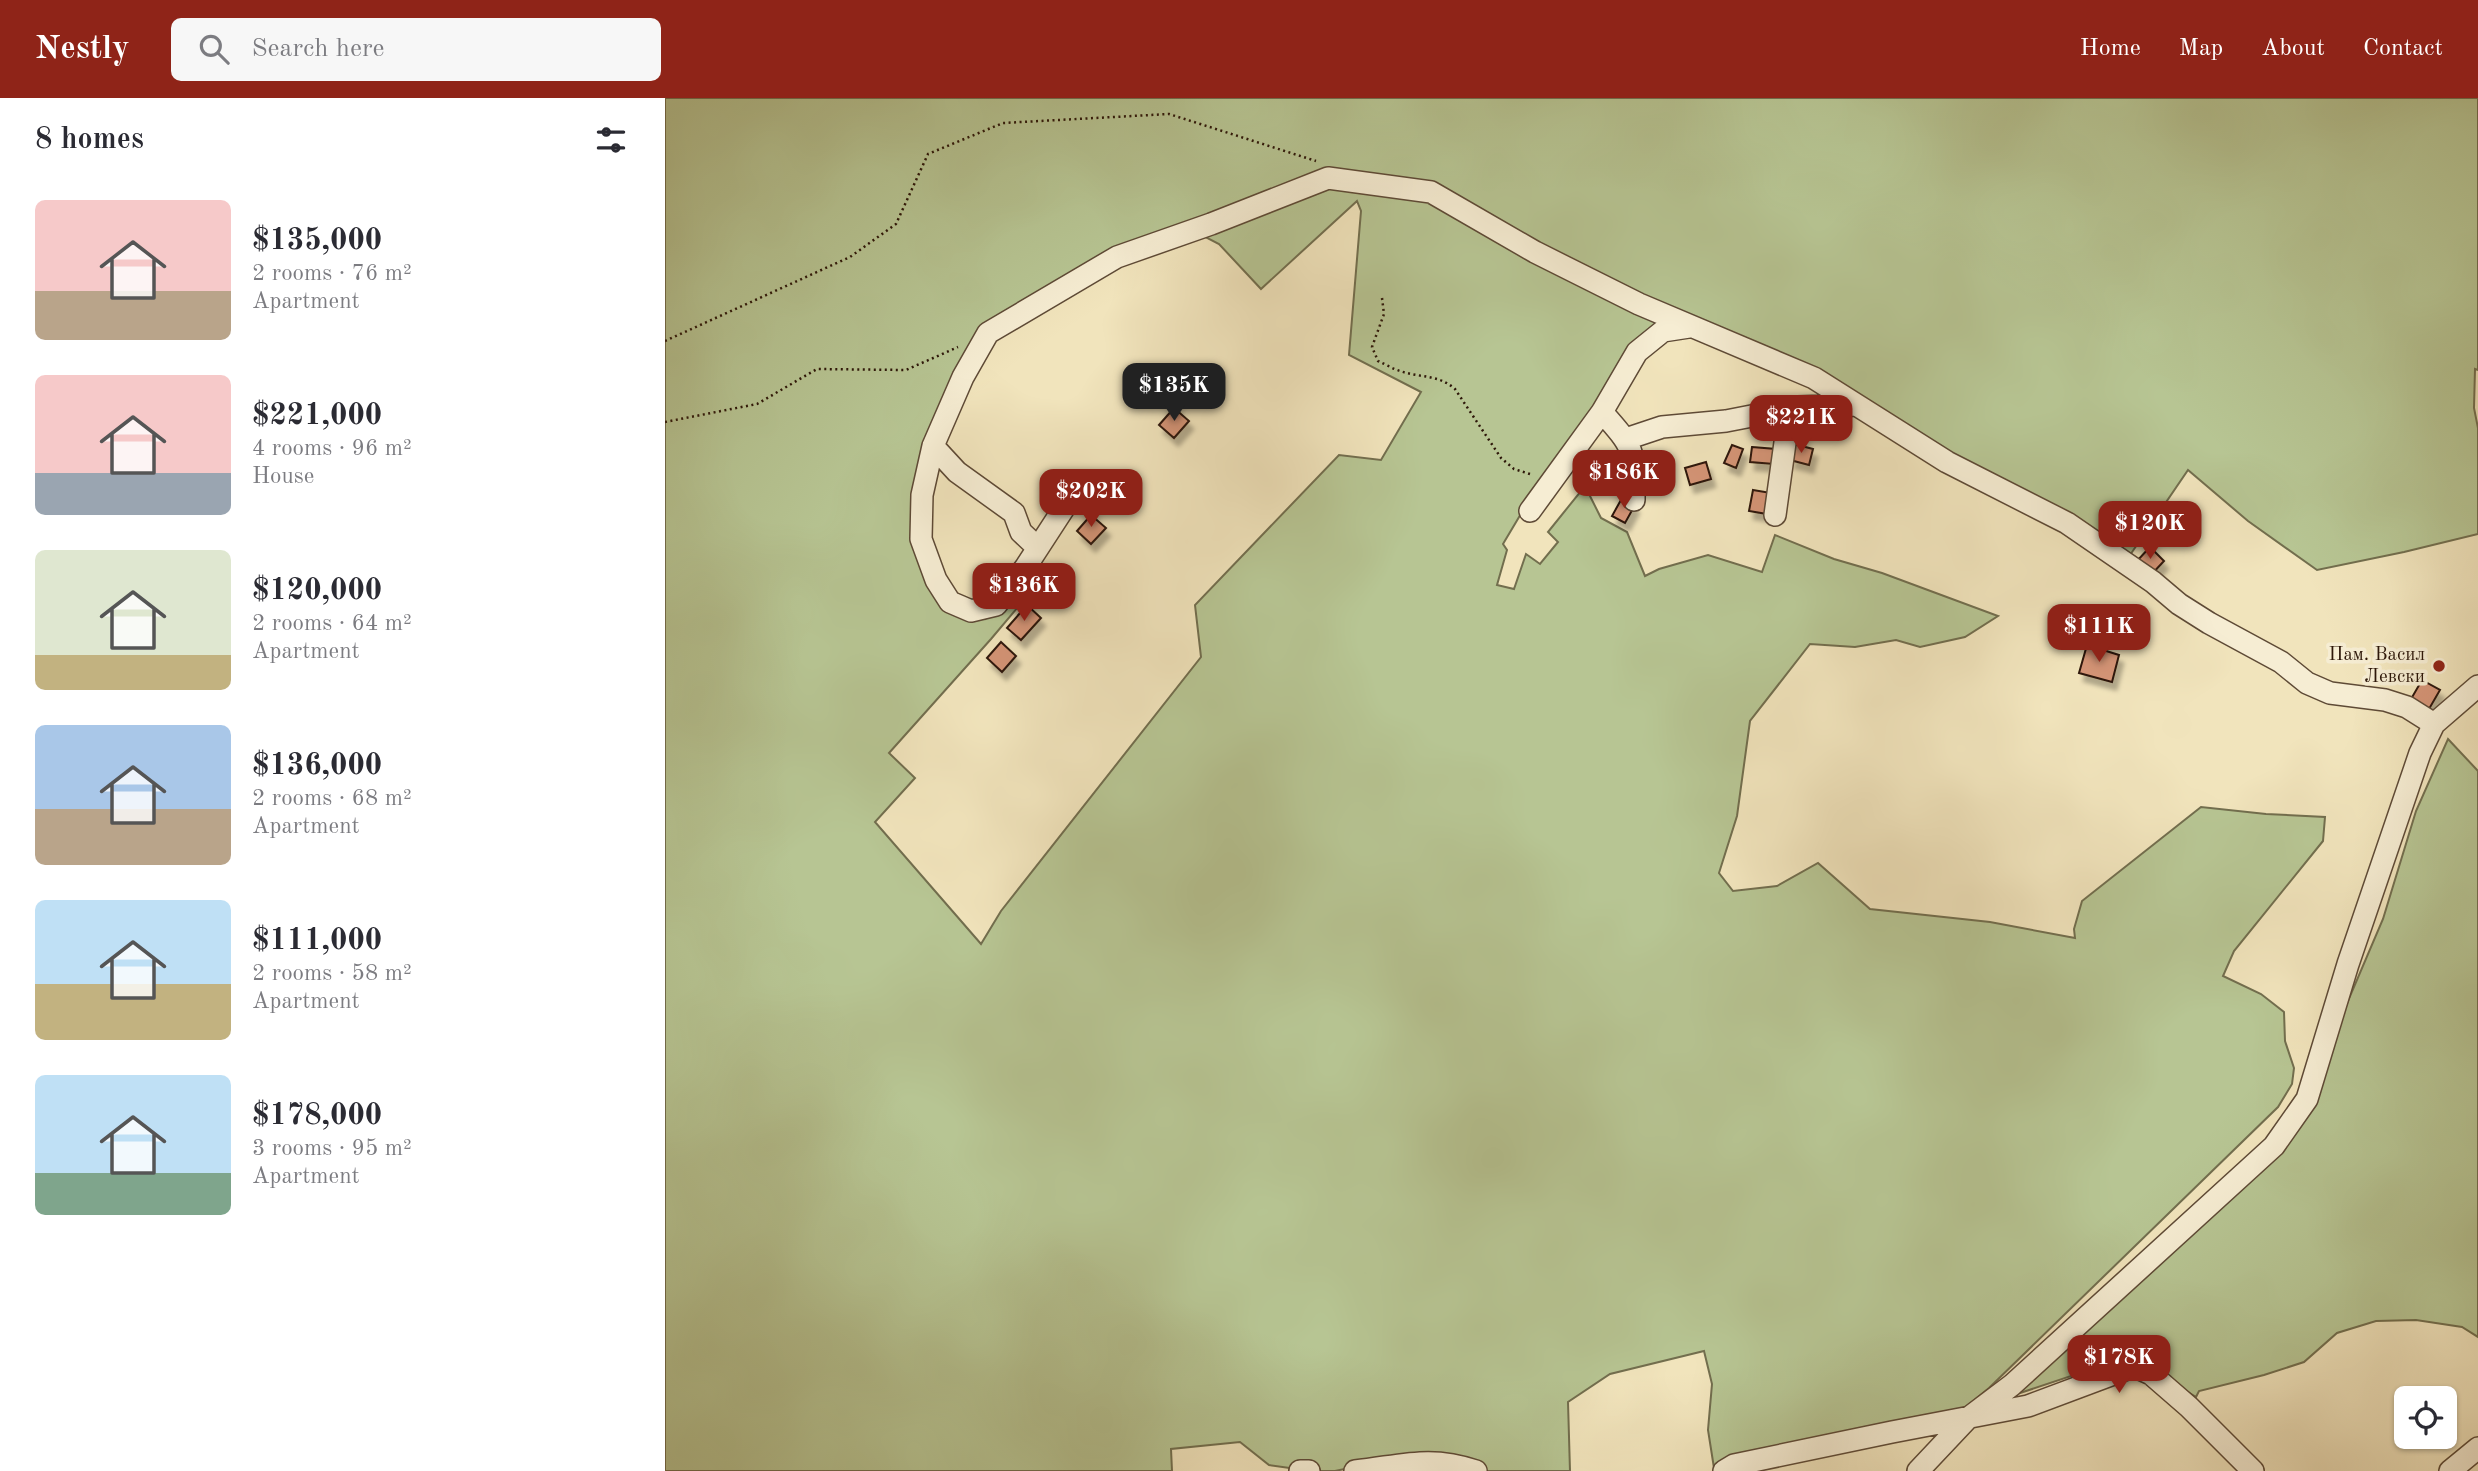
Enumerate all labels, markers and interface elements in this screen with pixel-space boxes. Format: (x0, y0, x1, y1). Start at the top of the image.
search box (171, 18, 661, 81)
icon: search (195, 30, 233, 68)
text: Nestly (35, 33, 129, 66)
text: Search here (251, 36, 385, 62)
text: Home (2080, 37, 2141, 61)
text: Map (2179, 37, 2223, 61)
text: About (2261, 37, 2325, 61)
text: Contact (2363, 37, 2443, 61)
icon: filters (592, 121, 630, 159)
text: 8 homes (35, 125, 144, 155)
text: $135,000 (252, 226, 382, 256)
icon: home (91, 228, 175, 312)
text: 2 rooms · 76 m² (252, 262, 412, 285)
text: Apartment (252, 290, 360, 313)
pin: $135K (1125, 364, 1223, 423)
text: $135K (1138, 374, 1210, 397)
pin: $221K (1752, 396, 1850, 455)
text: $221,000 (252, 401, 382, 431)
icon: home (91, 403, 175, 487)
text: $221K (1765, 406, 1837, 429)
text: 4 rooms · 96 m² (252, 437, 412, 460)
pin: $186K (1575, 450, 1673, 510)
text: $186K (1588, 461, 1660, 484)
text: House (252, 465, 314, 488)
pin: $202K (1042, 470, 1140, 529)
text: $202K (1055, 480, 1127, 503)
pin: $120K (2101, 502, 2199, 561)
text: $120K (2114, 512, 2186, 535)
pin: $136K (975, 564, 1073, 623)
text: $136K (988, 574, 1060, 597)
text: $120,000 (252, 576, 382, 606)
icon: home (91, 578, 175, 662)
pin: $111K (2050, 604, 2148, 664)
text: 2 rooms · 64 m² (252, 612, 412, 635)
text: $111K (2063, 615, 2135, 638)
text: Apartment (252, 640, 360, 663)
place label: Пам. Васил Левски (2328, 646, 2425, 687)
marker: Пам. Васил Левски (2431, 658, 2447, 674)
text: $136,000 (252, 751, 382, 781)
icon: home (91, 753, 175, 837)
text: 2 rooms · 68 m² (252, 787, 412, 810)
text: Apartment (252, 815, 360, 838)
text: $111,000 (252, 926, 382, 956)
icon: home (91, 928, 175, 1012)
text: 2 rooms · 58 m² (252, 962, 412, 985)
text: Apartment (252, 990, 360, 1013)
text: $178,000 (252, 1101, 382, 1131)
icon: home (91, 1103, 175, 1187)
text: 3 rooms · 95 m² (252, 1137, 412, 1160)
text: Apartment (252, 1165, 360, 1188)
pin: $178K (2070, 1336, 2168, 1395)
text: $178K (2083, 1346, 2155, 1369)
map controls (2394, 1386, 2457, 1449)
button: locate (2394, 1386, 2457, 1449)

